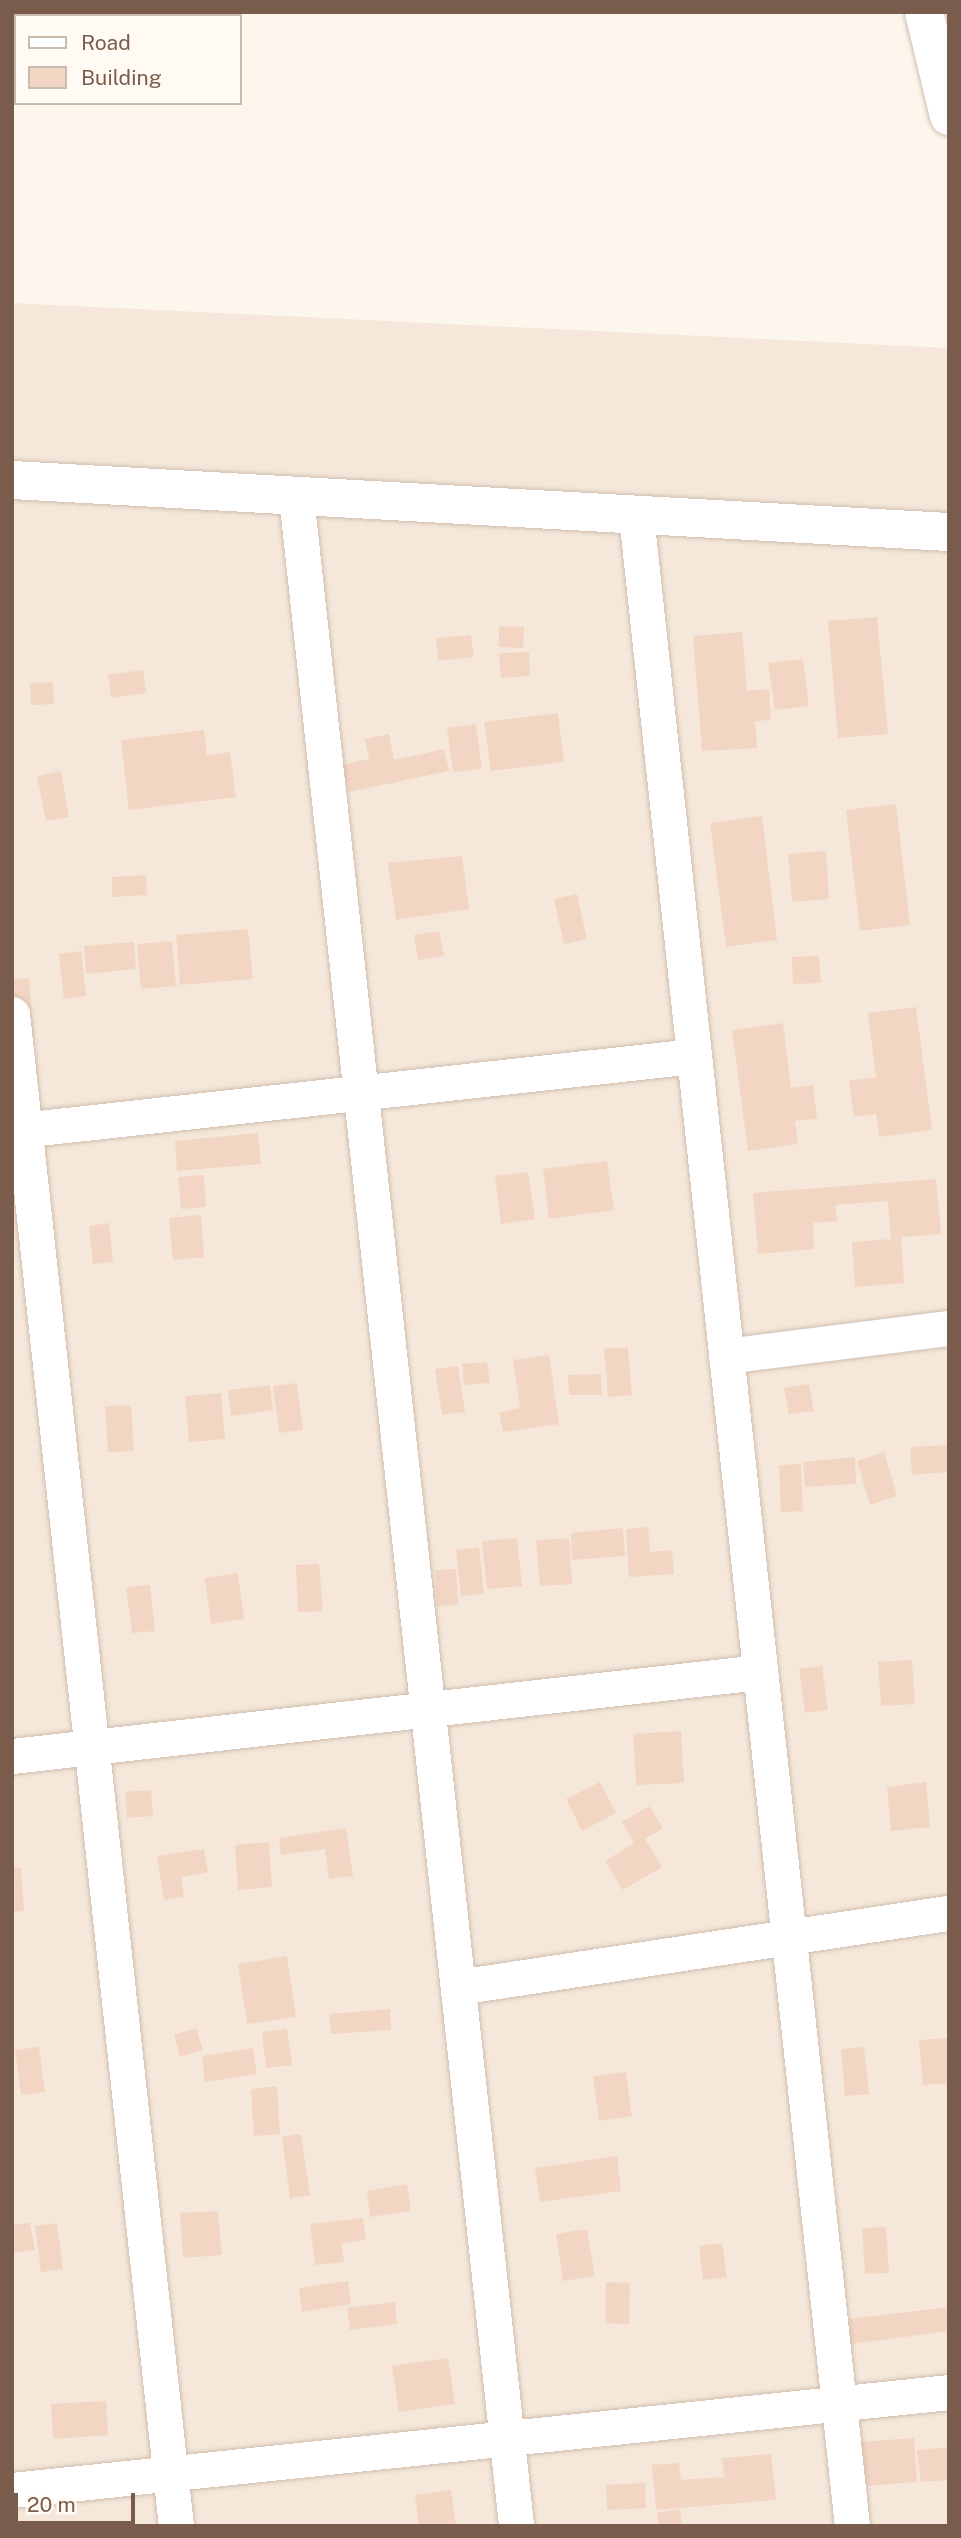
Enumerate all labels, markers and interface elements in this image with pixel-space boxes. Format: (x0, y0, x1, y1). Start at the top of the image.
legend (14, 14, 242, 105)
text: Road (81, 30, 131, 55)
text: Building (81, 65, 162, 90)
scale bar (18, 2478, 138, 2522)
text: 20 m (27, 2492, 76, 2517)

